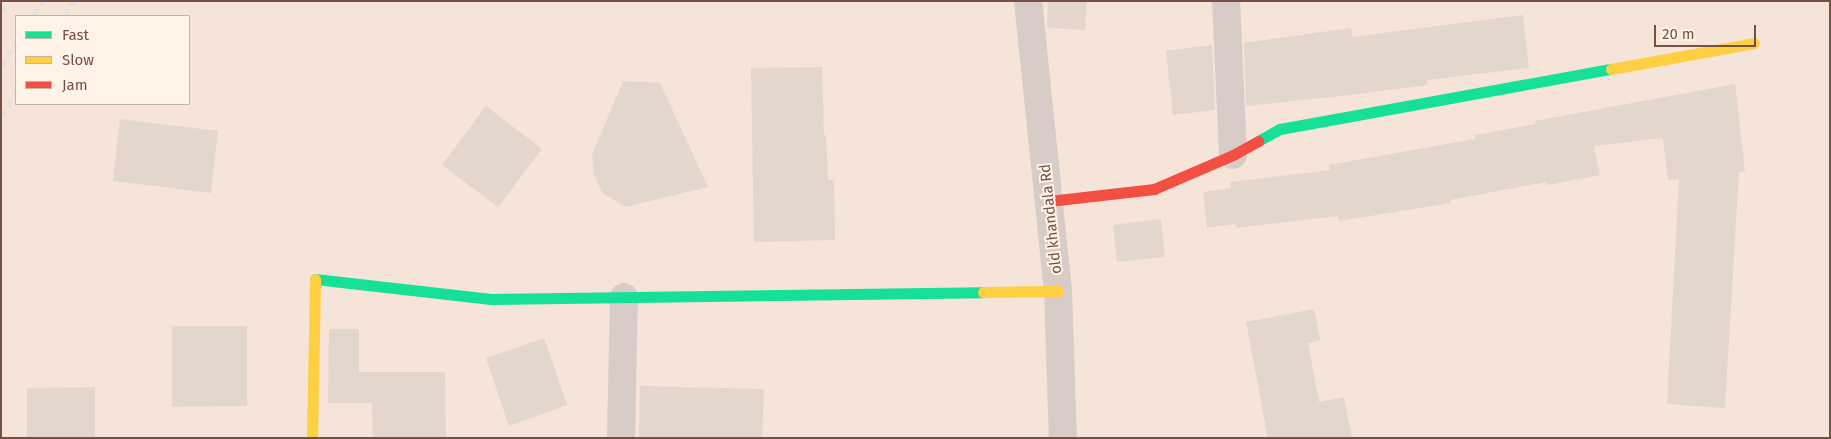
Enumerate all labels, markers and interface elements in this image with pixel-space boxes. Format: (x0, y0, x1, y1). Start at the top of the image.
legend (15, 15, 190, 105)
scale bar (1656, 15, 1758, 47)
text: 20 m (1662, 25, 1695, 43)
text: Fast (62, 26, 89, 44)
text: Slow (62, 51, 94, 69)
text: Jam (62, 76, 88, 94)
street label: old khandala Rd (1036, 163, 1066, 275)

